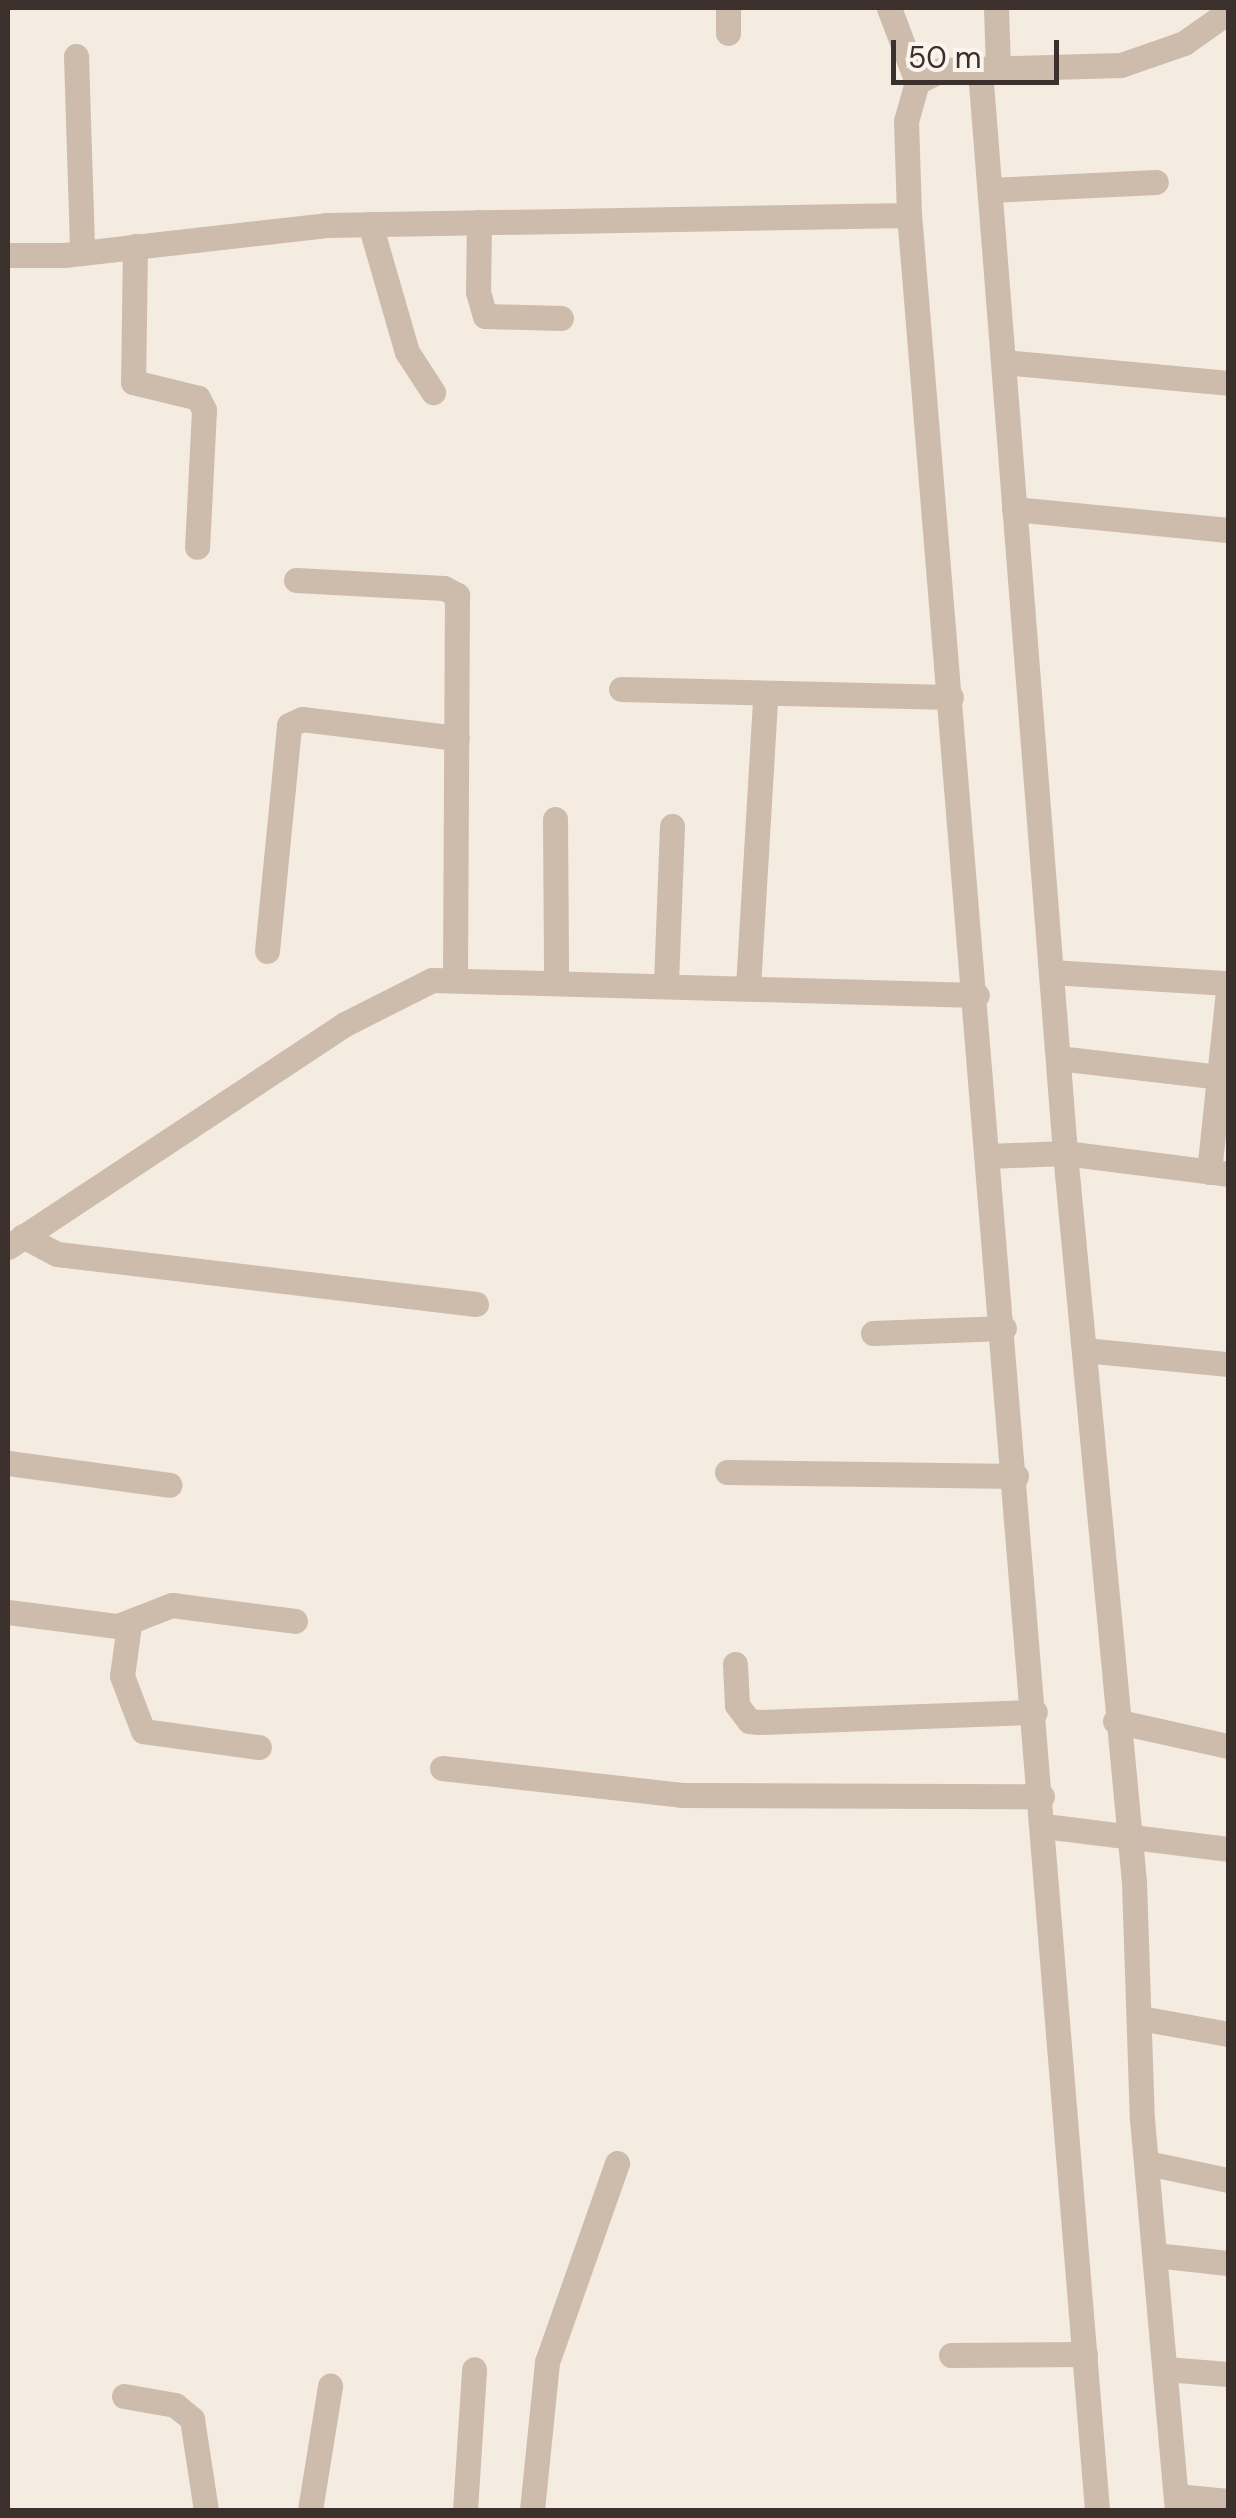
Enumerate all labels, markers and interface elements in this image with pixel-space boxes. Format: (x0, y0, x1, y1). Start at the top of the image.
scale bar (896, 20, 1064, 82)
text: 50 m (908, 38, 982, 77)

